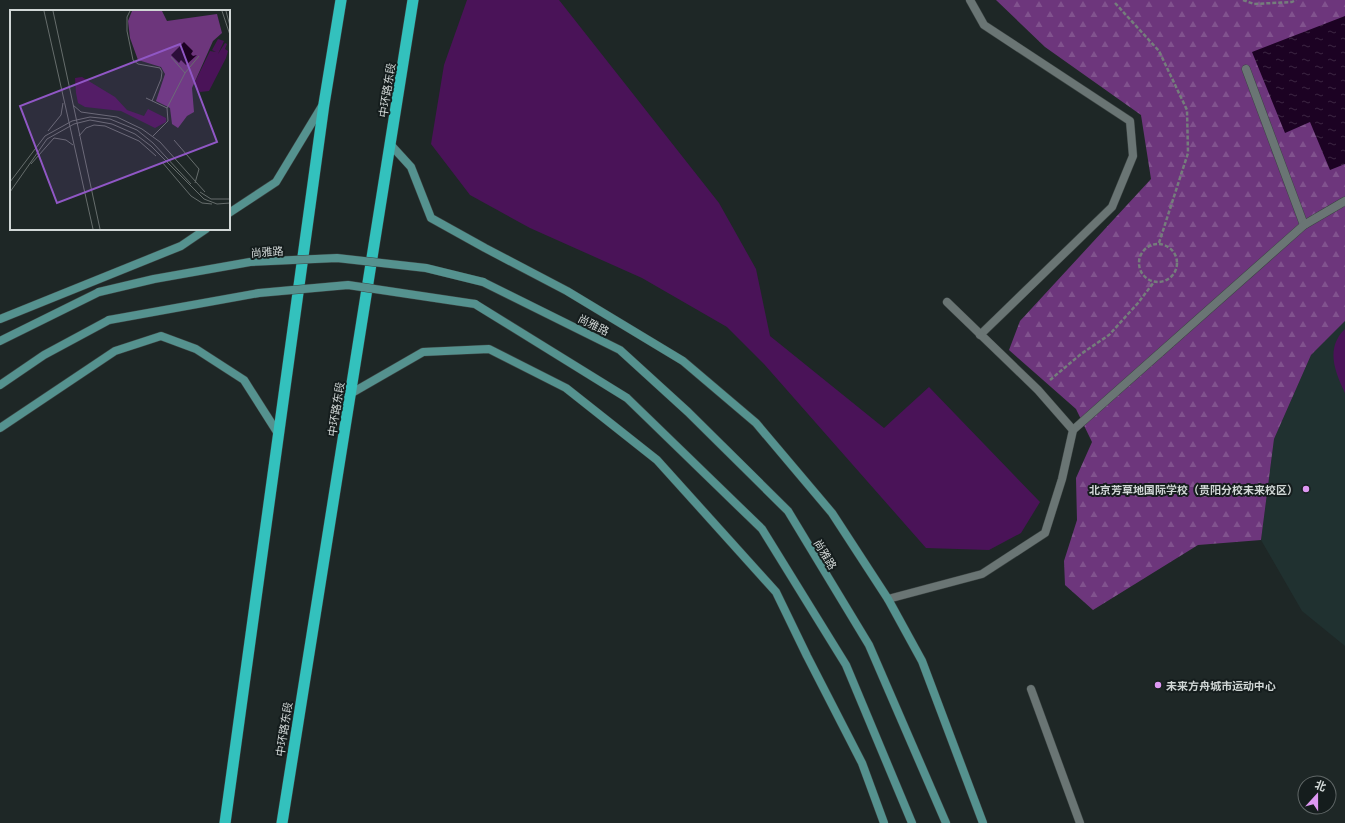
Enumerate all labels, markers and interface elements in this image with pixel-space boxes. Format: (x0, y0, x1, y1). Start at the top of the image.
inset map (10, 10, 230, 230)
street label: 中环路东段 (374, 62, 398, 118)
street label: 尚雅路 (250, 242, 284, 260)
street label: 尚雅路 (576, 310, 612, 338)
street label: 中环路东段 (323, 381, 347, 437)
place label: 北京芳草地国际学校（贵阳分校未来校区） (1089, 481, 1298, 497)
marker: 北京芳草地国际学校（贵阳分校未来校区） (1301, 484, 1311, 494)
street label: 尚雅路 (811, 536, 841, 572)
place label: 未来方舟城市运动中心 (1166, 677, 1276, 693)
marker: 未来方舟城市运动中心 (1153, 680, 1163, 690)
street label: 中环路东段 (271, 701, 295, 757)
north arrow (1297, 775, 1337, 815)
text: 北 (1313, 775, 1329, 794)

